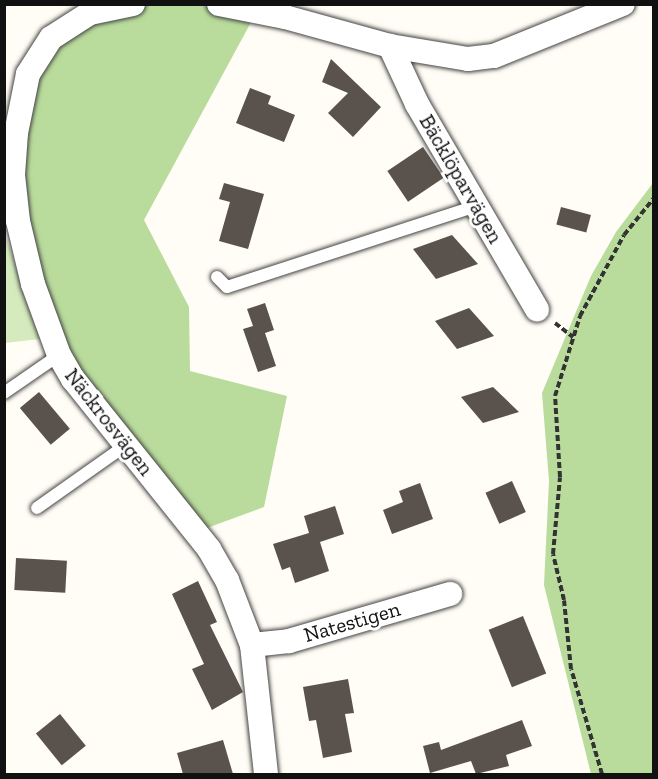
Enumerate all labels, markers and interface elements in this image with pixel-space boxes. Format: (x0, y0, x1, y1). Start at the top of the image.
street label: Bäcklöparvägen (414, 110, 508, 248)
street label: Näckrosvägen (59, 363, 159, 481)
street label: Natestigen (301, 596, 403, 648)

